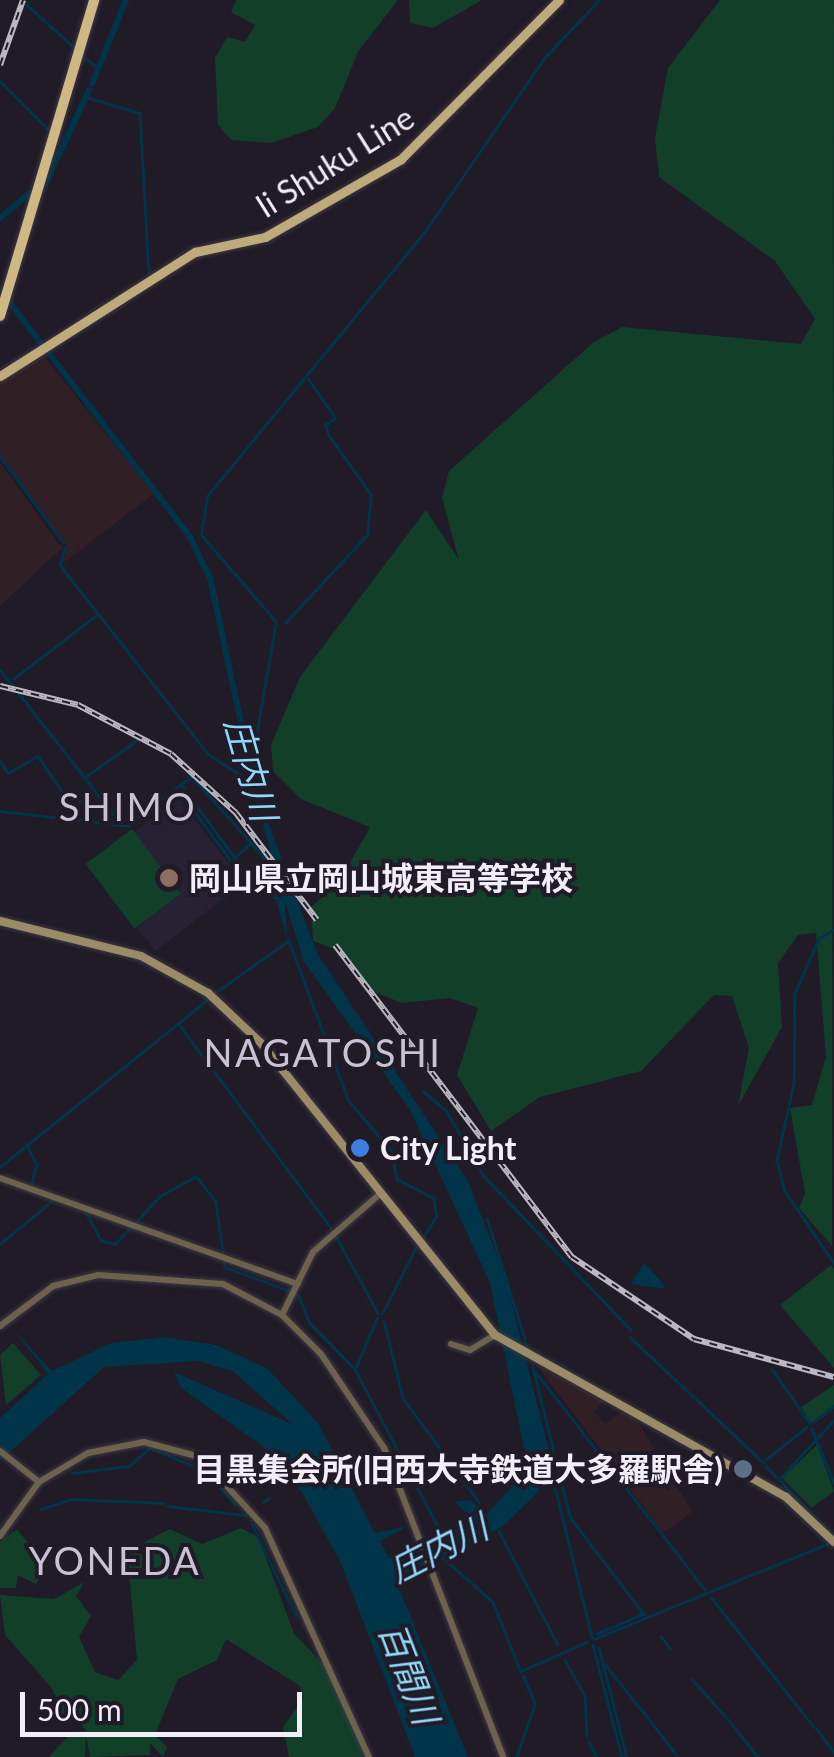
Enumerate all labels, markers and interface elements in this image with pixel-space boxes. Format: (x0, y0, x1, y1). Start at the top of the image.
street label: Ii Shuku Line (249, 98, 421, 226)
water label: 庄内川 (217, 713, 287, 825)
district label: SHIMO (59, 784, 197, 830)
place label: 岡山県立岡山城東高等学校 (189, 859, 573, 897)
marker: 岡山県立岡山城東高等学校 (158, 867, 180, 889)
district label: NAGATOSHI (203, 1030, 443, 1076)
place label: City Light (380, 1129, 517, 1167)
marker: City Light (349, 1137, 371, 1159)
place label: 目黒集会所(旧西大寺鉄道大多羅駅舎) (193, 1450, 723, 1488)
marker: 目黒集会所(旧西大寺鉄道大多羅駅舎) (732, 1458, 754, 1480)
water label: 庄内川 (382, 1504, 494, 1590)
district label: YONEDA (29, 1538, 201, 1584)
water label: 百間川 (372, 1616, 448, 1730)
scale bar (25, 1672, 308, 1734)
text: 500 m (37, 1691, 122, 1727)

